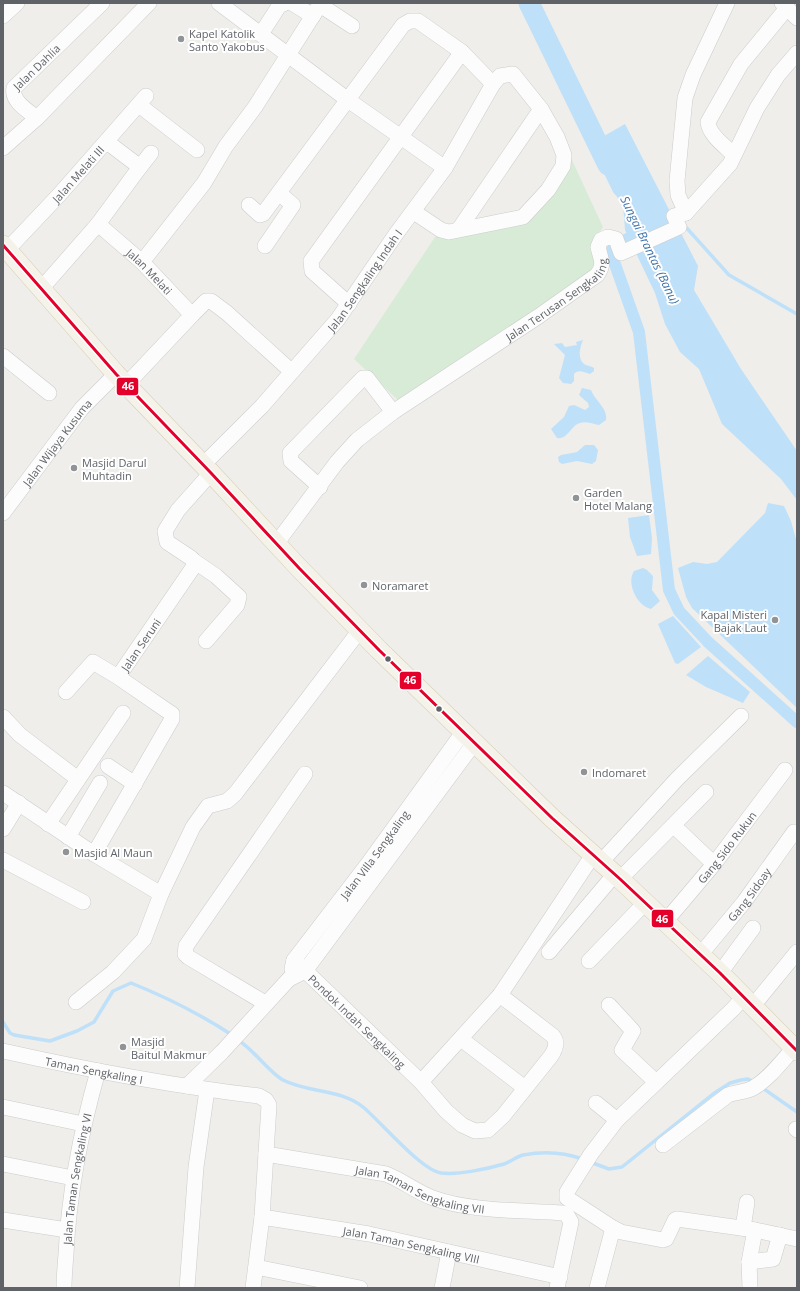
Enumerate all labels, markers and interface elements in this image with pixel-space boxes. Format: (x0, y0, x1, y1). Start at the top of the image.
place label: Kapel Katolik Santo Yakobus (189, 26, 265, 54)
marker: Kapel Katolik Santo Yakobus (176, 34, 186, 44)
street label: Jalan Dahlia (9, 40, 63, 94)
street label: Jalan Melati III (48, 142, 107, 206)
water label: Sungai Brantas (Banu) (616, 193, 684, 307)
street label: Jalan Sengkaling Indah I (323, 226, 405, 335)
street label: Jalan Melati (123, 244, 176, 297)
street label: Jalan Terusan Sengkaling (502, 258, 609, 344)
line badge: 46 (116, 377, 139, 396)
text: 46 (122, 378, 134, 393)
street label: Jalan Wijaya Kusuma (18, 395, 95, 489)
place label: Masjid Darul Muhtadin (82, 455, 147, 483)
marker: Masjid Darul Muhtadin (69, 463, 79, 473)
place label: Garden Hotel Malang (584, 485, 652, 513)
marker: Garden Hotel Malang (571, 493, 581, 503)
place label: Noramaret (372, 578, 428, 593)
marker: Noramaret (359, 580, 369, 590)
place label: Kapal Misteri Bajak Laut (700, 607, 767, 635)
street label: Jalan Seruni (117, 615, 164, 674)
marker: Kapal Misteri Bajak Laut (770, 615, 780, 625)
unlabelled marker (383, 654, 393, 664)
line badge: 46 (399, 671, 422, 690)
text: 46 (404, 672, 416, 687)
unlabelled marker (434, 704, 444, 714)
place label: Indomaret (592, 765, 646, 780)
marker: Indomaret (579, 767, 589, 777)
street label: Jalan Villa Sengkaling (336, 807, 412, 902)
street label: Gang Sido Rukun (694, 808, 759, 886)
place label: Masjid Al Maun (74, 845, 152, 860)
marker: Masjid Al Maun (61, 847, 71, 857)
street label: Gang Sidoay (724, 864, 774, 924)
line badge: 46 (651, 909, 674, 928)
text: 46 (656, 911, 668, 926)
street label: Pondok Indah Sengkaling (306, 971, 409, 1071)
place label: Masjid Baitul Makmur (131, 1034, 207, 1062)
marker: Masjid Baitul Makmur (118, 1042, 128, 1052)
street label: Taman Sengkaling I (44, 1053, 144, 1086)
street label: Jalan Taman Sengkaling VI (59, 1111, 94, 1246)
street label: Jalan Taman Sengkaling VII (353, 1161, 485, 1216)
street label: Jalan Taman Sengkaling VIII (341, 1222, 481, 1266)

